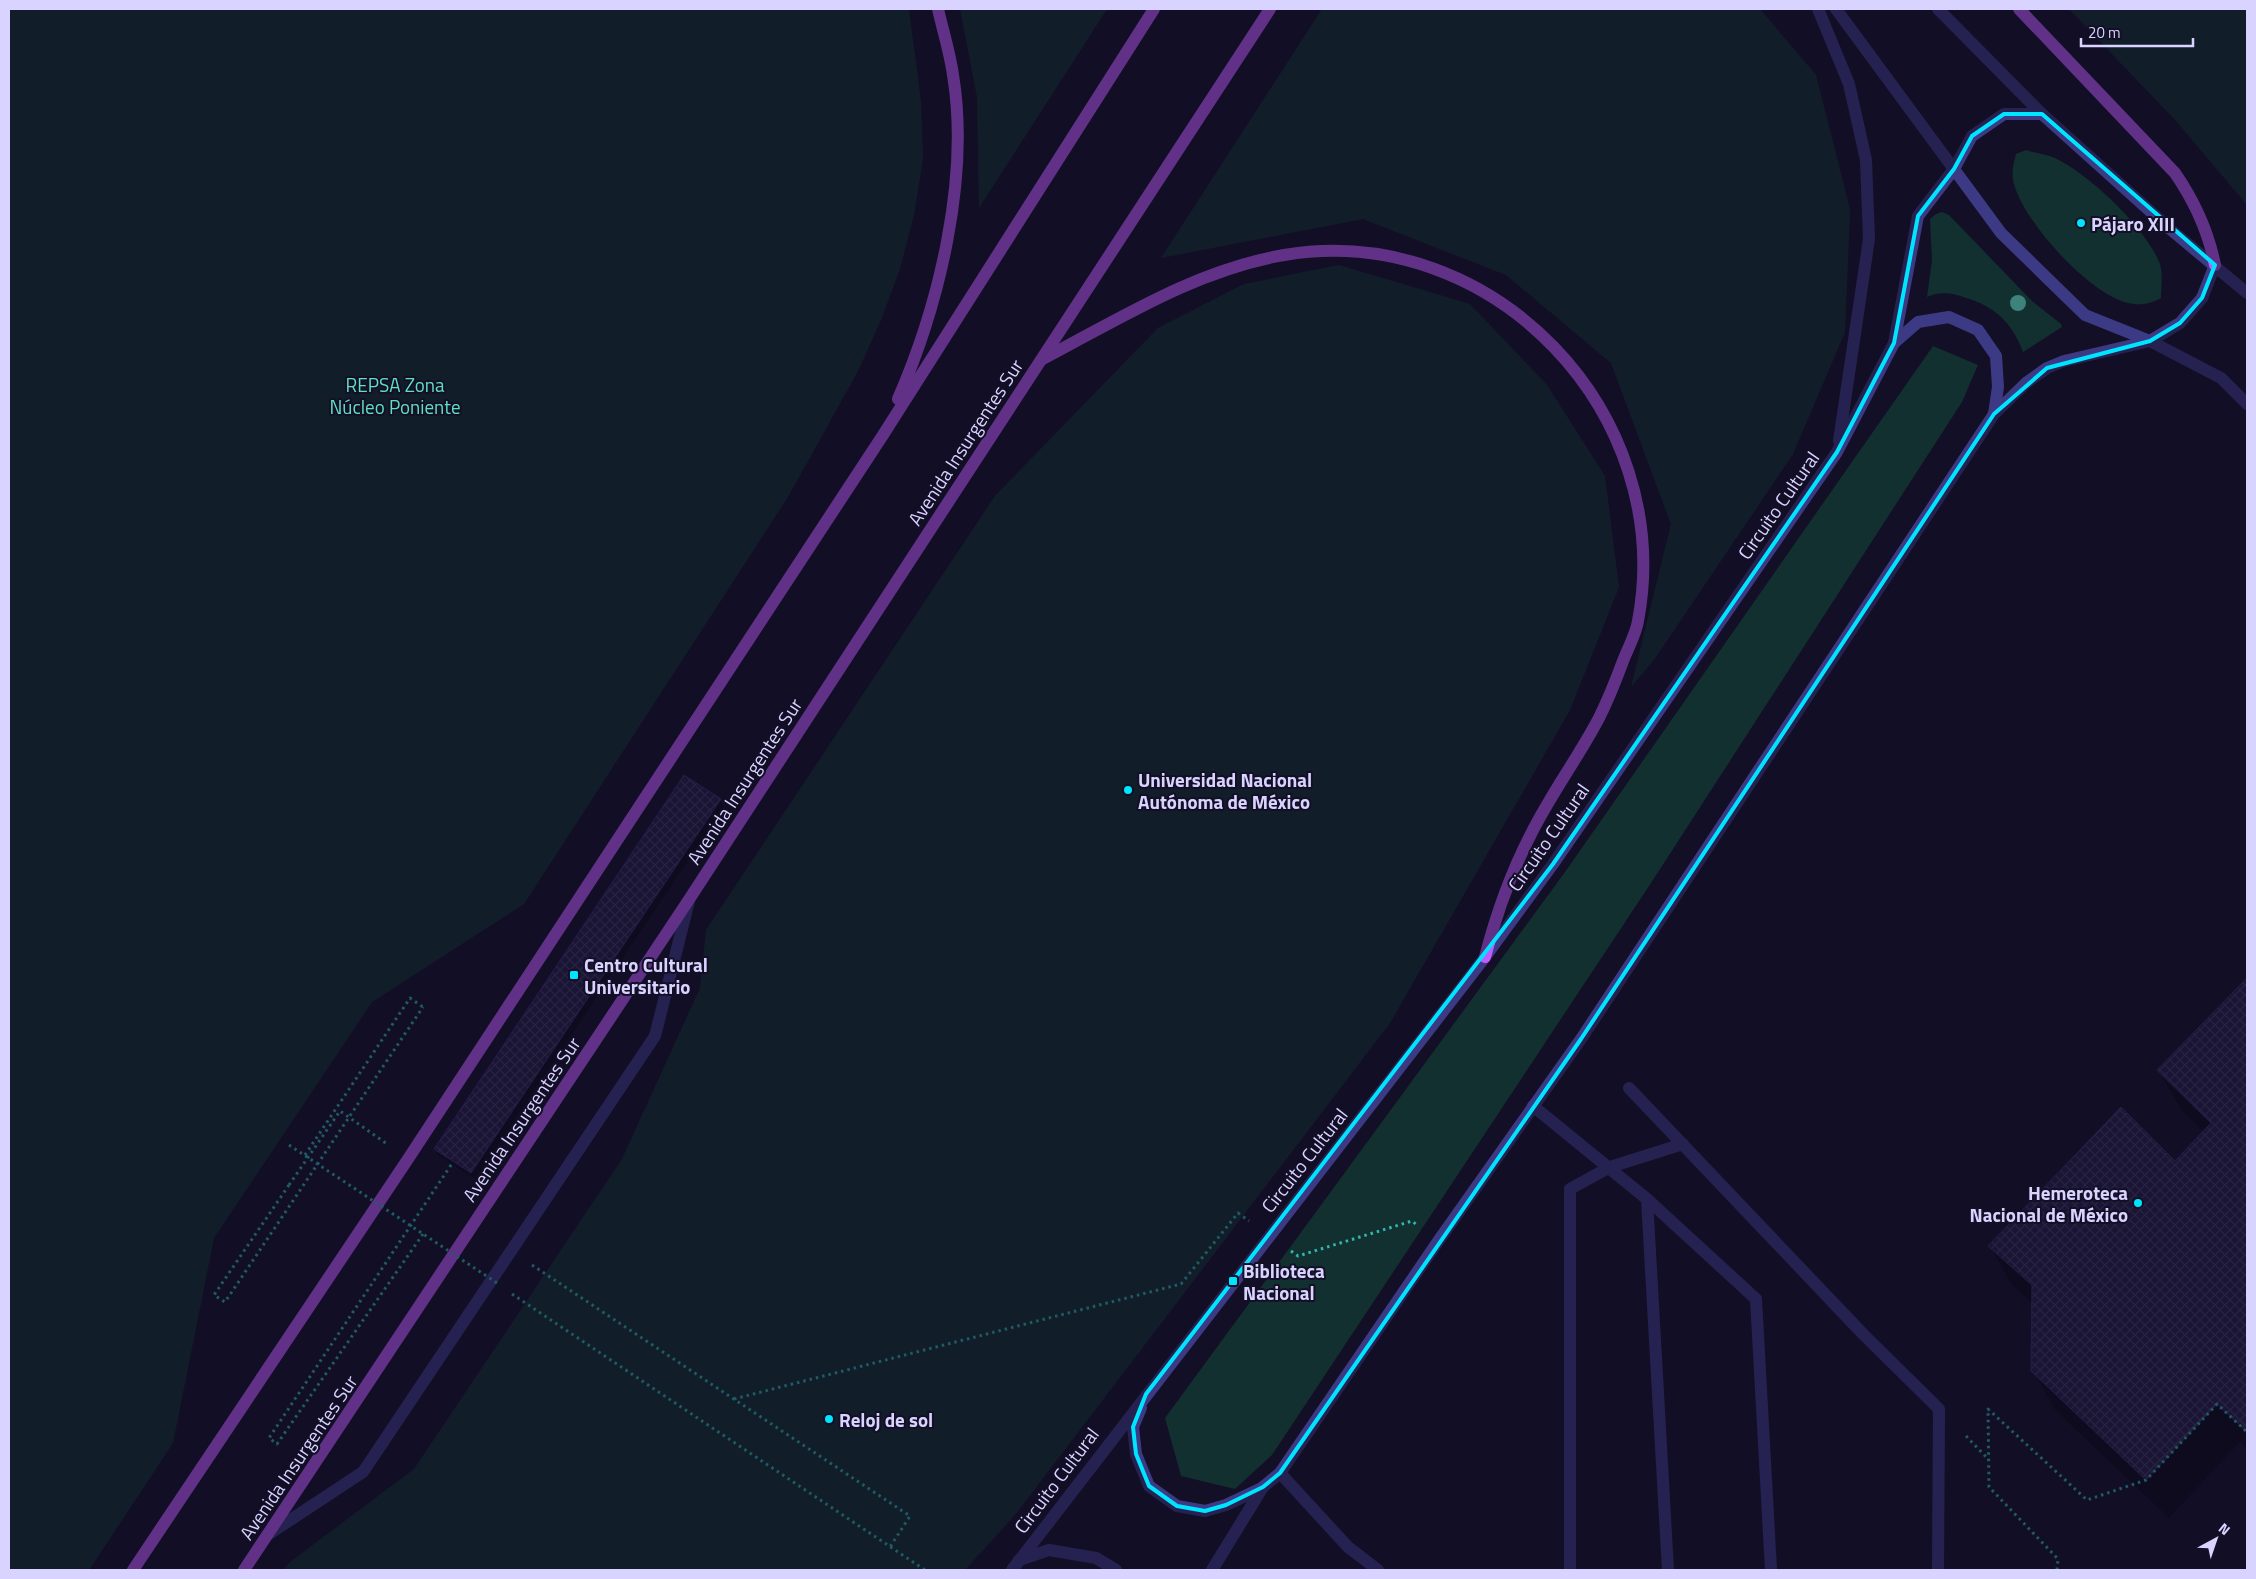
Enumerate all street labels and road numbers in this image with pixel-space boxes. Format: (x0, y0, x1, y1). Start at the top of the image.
street label: Avenida Insurgentes Sur (900, 353, 1030, 531)
street label: Circuito Cultural (1730, 445, 1826, 565)
street label: Avenida Insurgentes Sur (679, 692, 809, 870)
street label: Circuito Cultural (1500, 777, 1596, 897)
street label: Avenida Insurgentes Sur (455, 1030, 587, 1207)
street label: Circuito Cultural (1254, 1101, 1354, 1219)
street label: Avenida Insurgentes Sur (232, 1368, 364, 1545)
street label: Circuito Cultural (1006, 1421, 1106, 1539)

